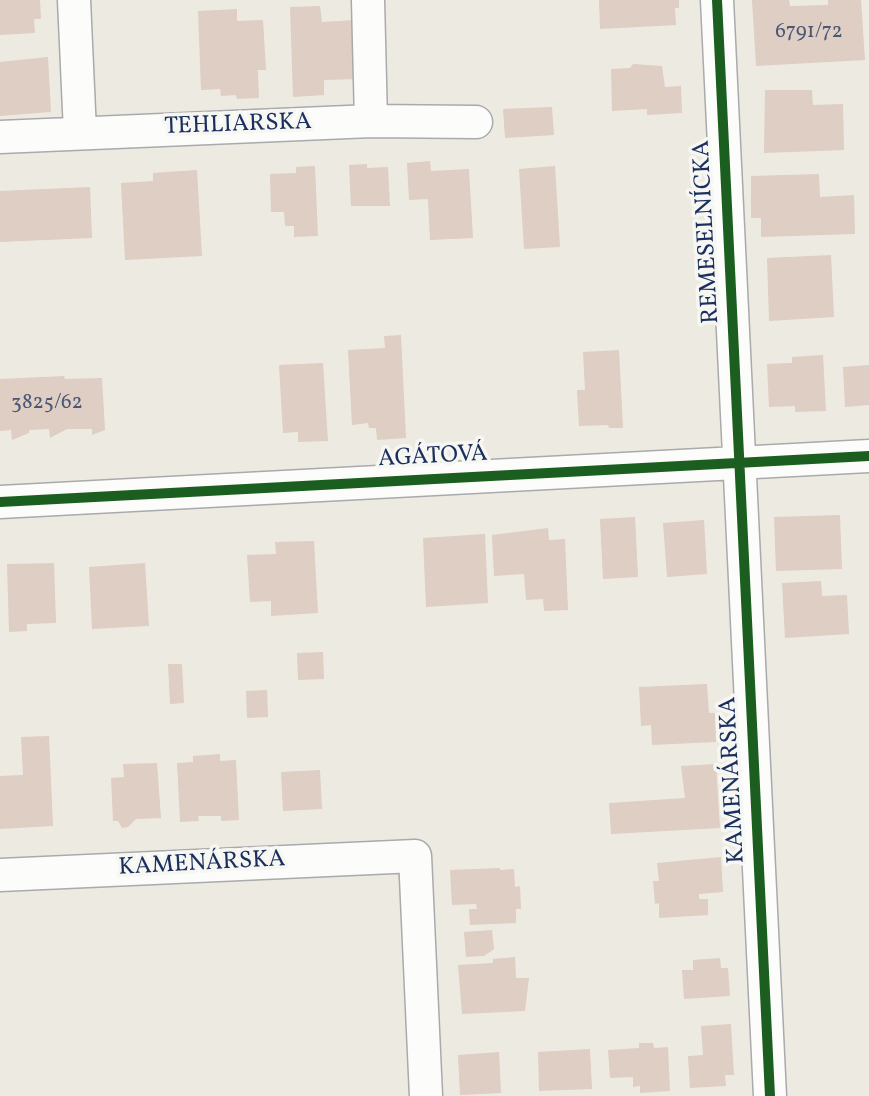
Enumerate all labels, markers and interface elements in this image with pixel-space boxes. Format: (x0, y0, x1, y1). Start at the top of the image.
house number: 6791/72 (775, 20, 843, 46)
street label: TEHLIARSKA (164, 109, 312, 143)
street label: REMESELNÍCKA (689, 139, 727, 325)
house number: 3825/62 (11, 391, 83, 417)
street label: AGÁTOVÁ (378, 441, 488, 475)
street label: KAMENÁRSKA (715, 696, 753, 864)
street label: KAMENÁRSKA (118, 846, 286, 884)

